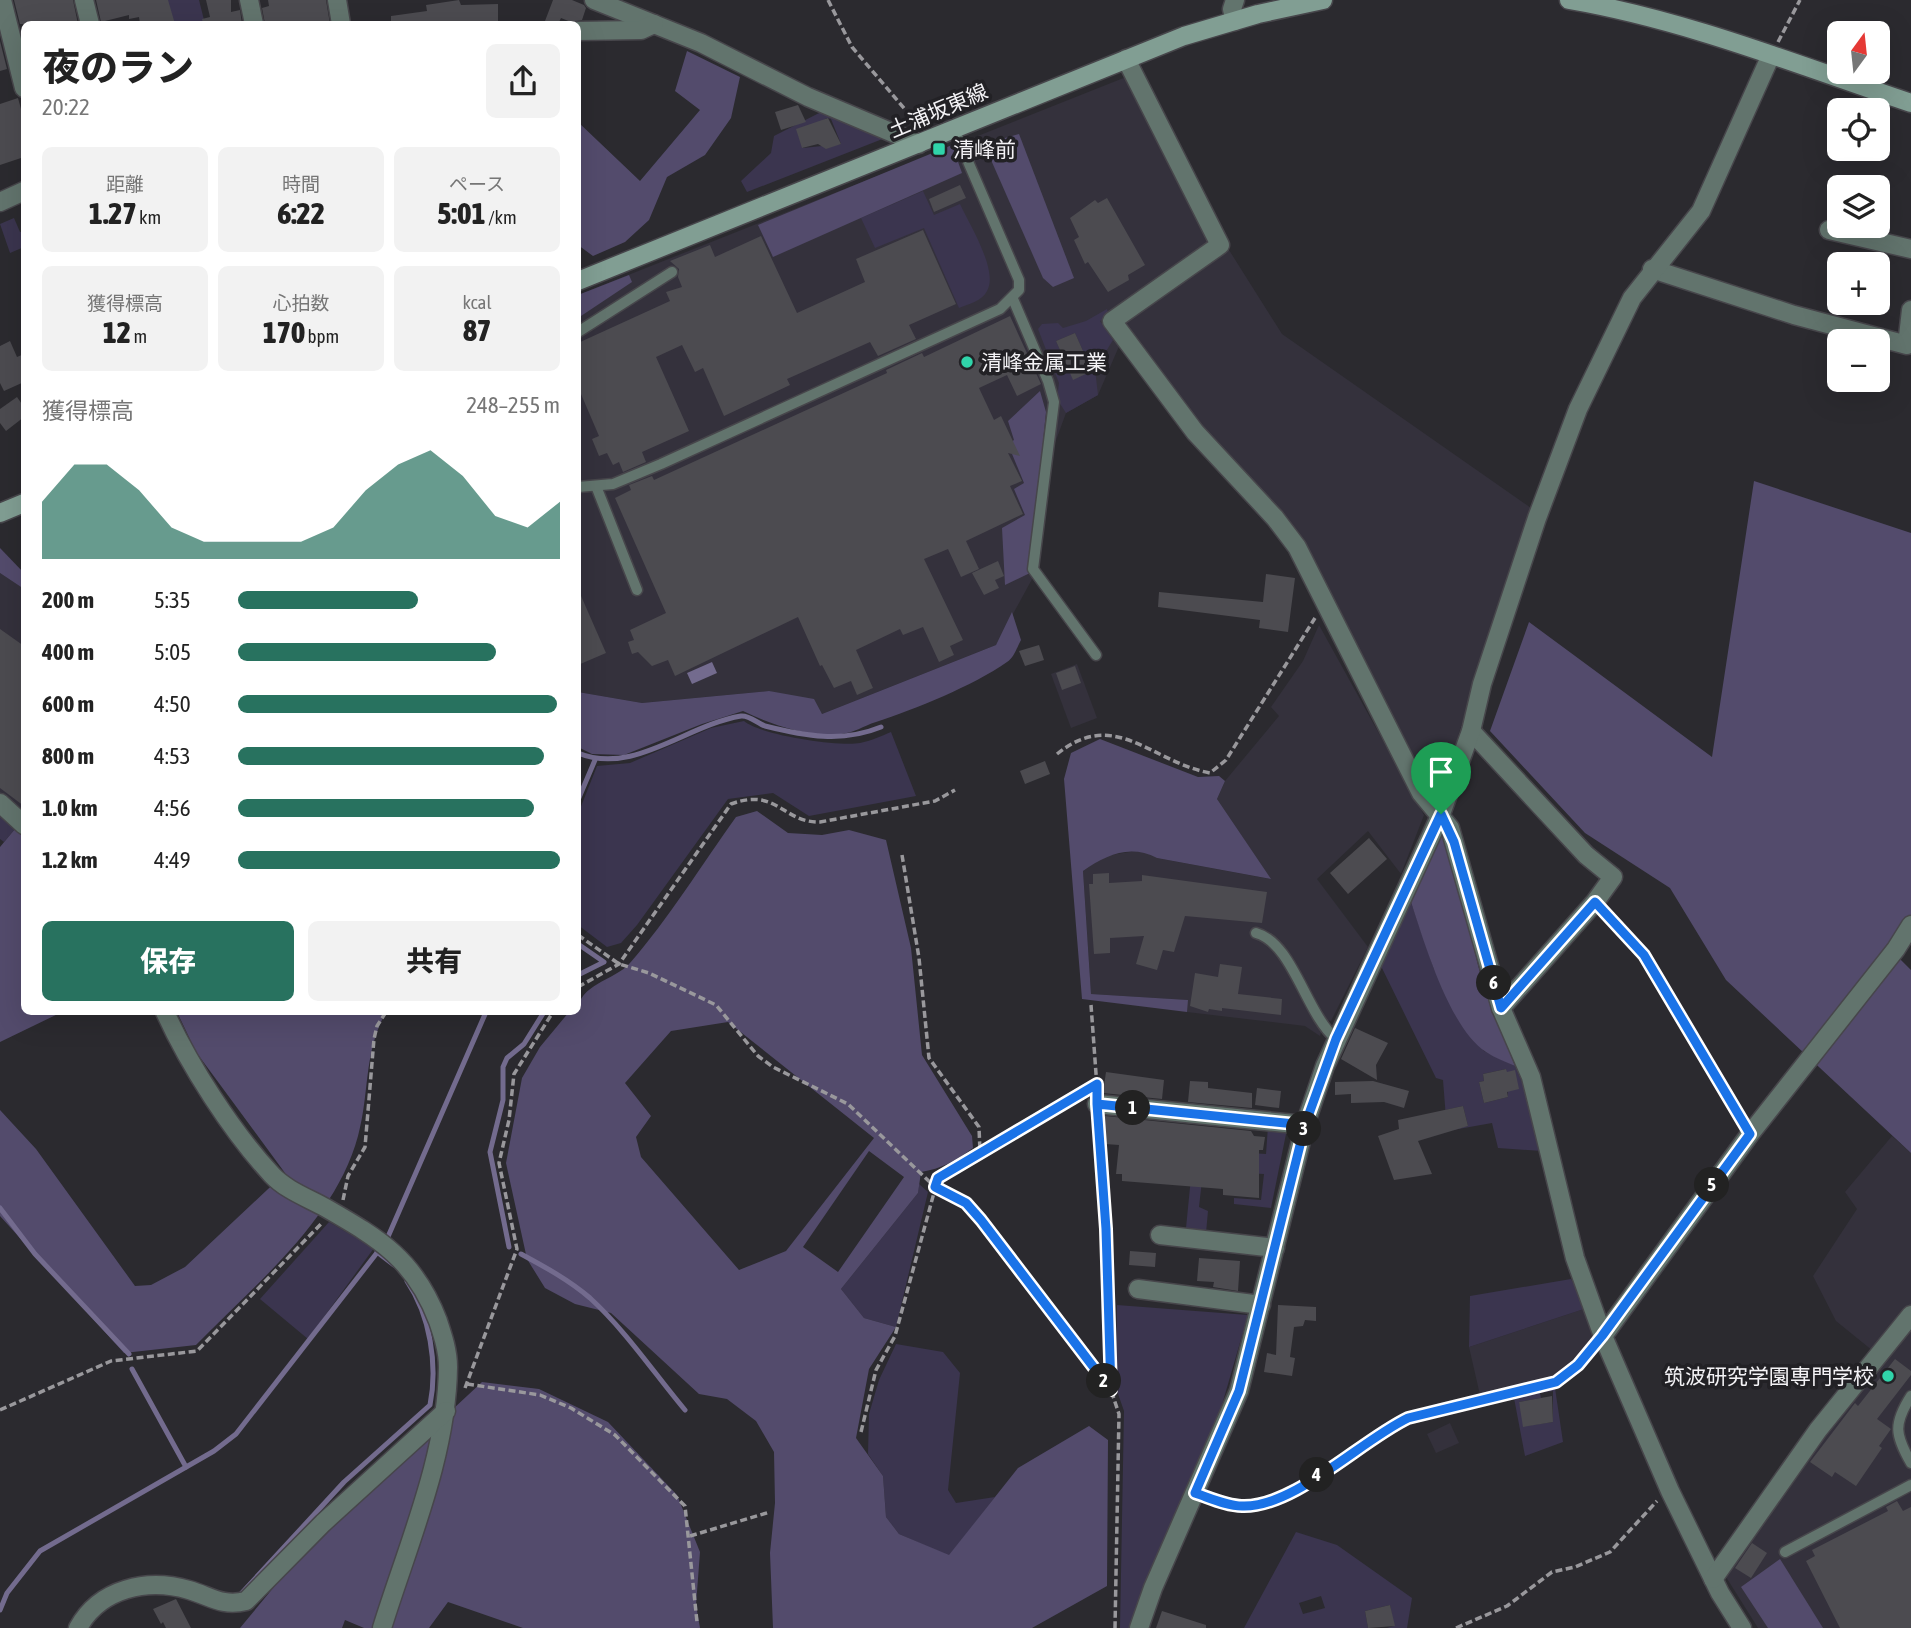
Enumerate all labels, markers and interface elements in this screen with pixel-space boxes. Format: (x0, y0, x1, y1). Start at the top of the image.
north arrow (1827, 21, 1890, 84)
map controls (1827, 21, 1890, 392)
button: share (486, 44, 560, 118)
text: 夜のラン (42, 46, 194, 89)
street label: 土浦坂東線 (885, 78, 991, 142)
text: 20:22 (42, 94, 90, 120)
button: locate (1827, 98, 1890, 161)
place label: 清峰前 (953, 137, 1016, 161)
marker: 清峰前 (931, 141, 947, 157)
text: 距離 (106, 173, 144, 195)
text: 時間 (282, 173, 320, 195)
text: ペース (449, 173, 505, 195)
button: layers (1827, 175, 1890, 238)
text: 1.27 (89, 196, 136, 230)
text: 6:22 (277, 196, 325, 230)
text: 5:01 (437, 196, 486, 230)
text: km (136, 206, 161, 228)
text: /km (486, 206, 517, 228)
button: + (1827, 252, 1890, 315)
text: kcal (463, 291, 491, 313)
text: 獲得標高 (87, 292, 163, 314)
text: 心拍数 (272, 292, 330, 314)
text: 87 (463, 313, 491, 347)
text: 12 (103, 315, 131, 349)
text: 170 (263, 315, 305, 349)
text: m (131, 325, 147, 347)
text: bpm (305, 325, 339, 347)
button: − (1827, 329, 1890, 392)
place label: 清峰金属工業 (981, 350, 1107, 374)
marker: 清峰金属工業 (959, 354, 975, 370)
text: 248–255 m (466, 392, 560, 418)
text: 獲得標高 (42, 398, 134, 424)
text: 200 m (42, 587, 94, 613)
text: 5:35 (154, 587, 191, 613)
text: 400 m (42, 639, 94, 665)
text: 5:05 (154, 639, 191, 665)
text: 600 m (42, 691, 94, 717)
text: 4:50 (154, 691, 191, 717)
pin (1411, 742, 1471, 814)
text: 800 m (42, 743, 94, 769)
text: 4:53 (154, 743, 191, 769)
icon: arrive (1422, 753, 1460, 791)
text: 1.0 km (42, 795, 98, 821)
text: 4:56 (154, 795, 191, 821)
text: 1.2 km (42, 847, 98, 873)
text: 4:49 (154, 847, 191, 873)
button: 保存 (42, 921, 294, 1001)
button: 共有 (308, 921, 560, 1001)
pin: 6 (1476, 965, 1512, 1000)
text: 6 (1489, 971, 1498, 993)
pin: 1 (1116, 1090, 1150, 1126)
text: 1 (1128, 1096, 1137, 1118)
pin: 3 (1286, 1112, 1322, 1146)
text: 3 (1299, 1117, 1308, 1139)
pin: 5 (1694, 1168, 1730, 1202)
text: 5 (1707, 1173, 1716, 1195)
pin: 2 (1086, 1364, 1122, 1398)
place label: 筑波研究学園専門学校 (1664, 1364, 1874, 1388)
marker: 筑波研究学園専門学校 (1880, 1368, 1896, 1384)
text: 2 (1099, 1369, 1108, 1391)
pin: 4 (1300, 1458, 1334, 1492)
text: 4 (1312, 1463, 1321, 1485)

